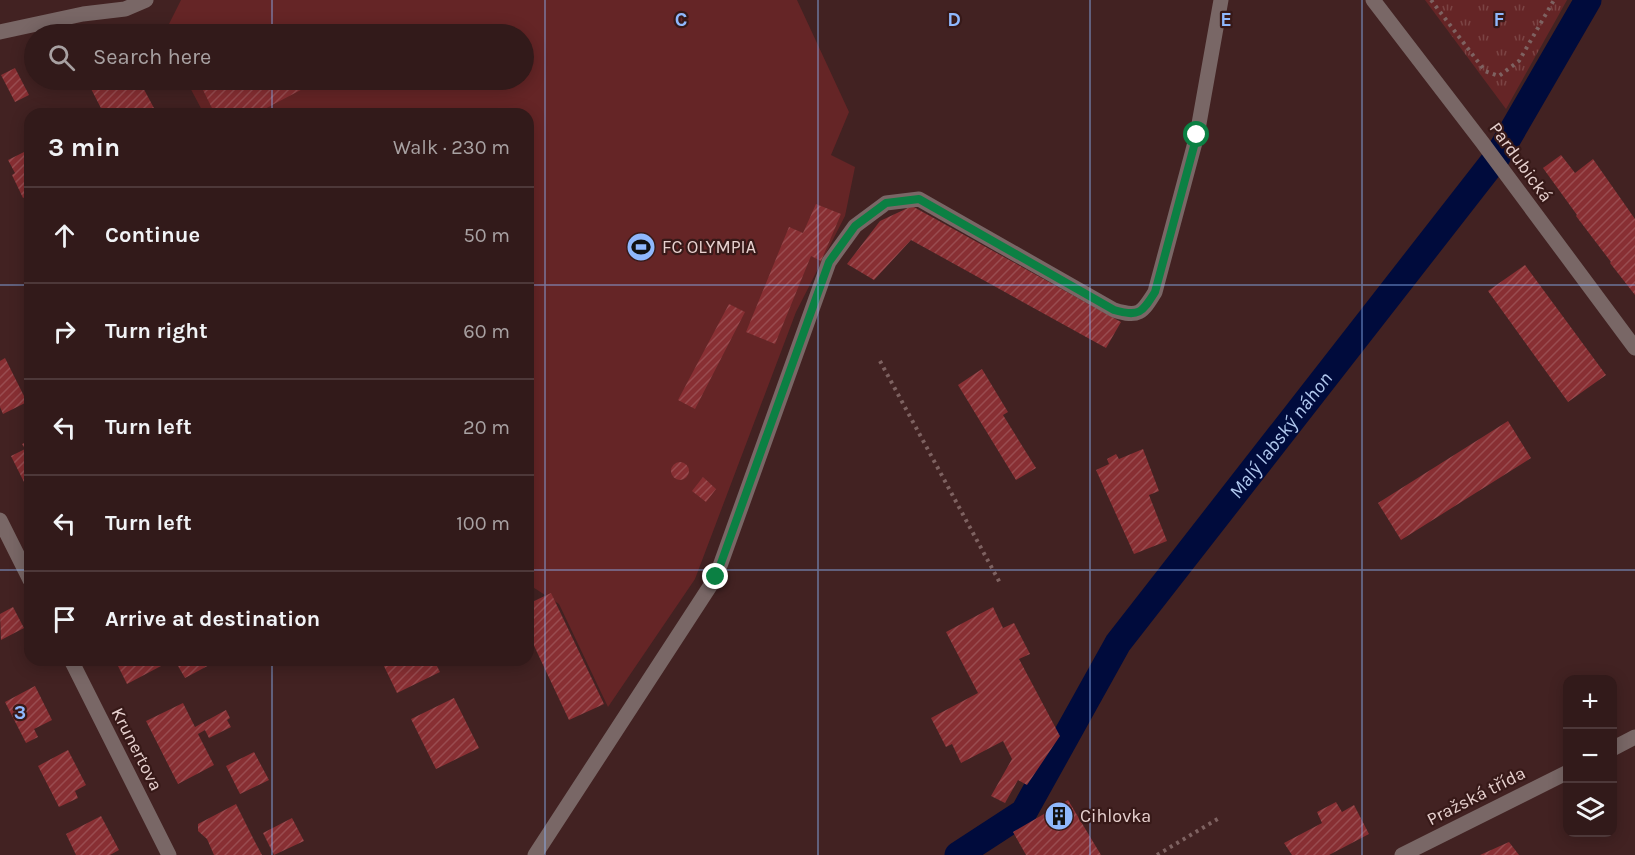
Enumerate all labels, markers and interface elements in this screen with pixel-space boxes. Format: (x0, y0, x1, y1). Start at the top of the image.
text: C (675, 8, 687, 31)
text: D (947, 8, 961, 31)
text: E (1220, 8, 1232, 31)
text: F (1494, 8, 1505, 31)
search box (24, 24, 534, 90)
icon: search (45, 41, 78, 74)
text: Search here (93, 44, 211, 70)
street label: Pardubická (1485, 118, 1557, 206)
route start (1183, 121, 1209, 147)
text: 3 min (48, 132, 120, 163)
text: Walk · 230 m (393, 136, 510, 159)
icon: ahead (48, 219, 81, 252)
text: Continue (105, 222, 200, 248)
text: 50 m (463, 224, 510, 247)
sports icon: FC OLYMPIA (625, 231, 657, 263)
place label: FC OLYMPIA (662, 236, 756, 258)
icon: right (48, 315, 81, 348)
text: Turn right (105, 318, 208, 344)
text: 60 m (463, 320, 510, 343)
water label: Malý labský náhon (1224, 367, 1337, 503)
icon: left (48, 411, 81, 444)
text: Turn left (105, 414, 192, 440)
text: 20 m (463, 416, 510, 439)
icon: left (48, 507, 81, 540)
text: Turn left (105, 510, 192, 536)
text: 100 m (456, 512, 510, 535)
route end (702, 563, 728, 589)
icon: arrive (48, 603, 81, 636)
text: Arrive at destination (105, 606, 320, 632)
map controls (1563, 675, 1617, 837)
button: + (1563, 675, 1617, 729)
text: 3 (14, 701, 26, 724)
street label: Krunertova (107, 704, 167, 794)
button: − (1563, 729, 1617, 783)
street label: Pražská třída (1423, 762, 1529, 830)
button: layers (1563, 783, 1617, 837)
building icon: Cihlovka (1043, 800, 1075, 832)
place label: Cihlovka (1080, 805, 1151, 827)

